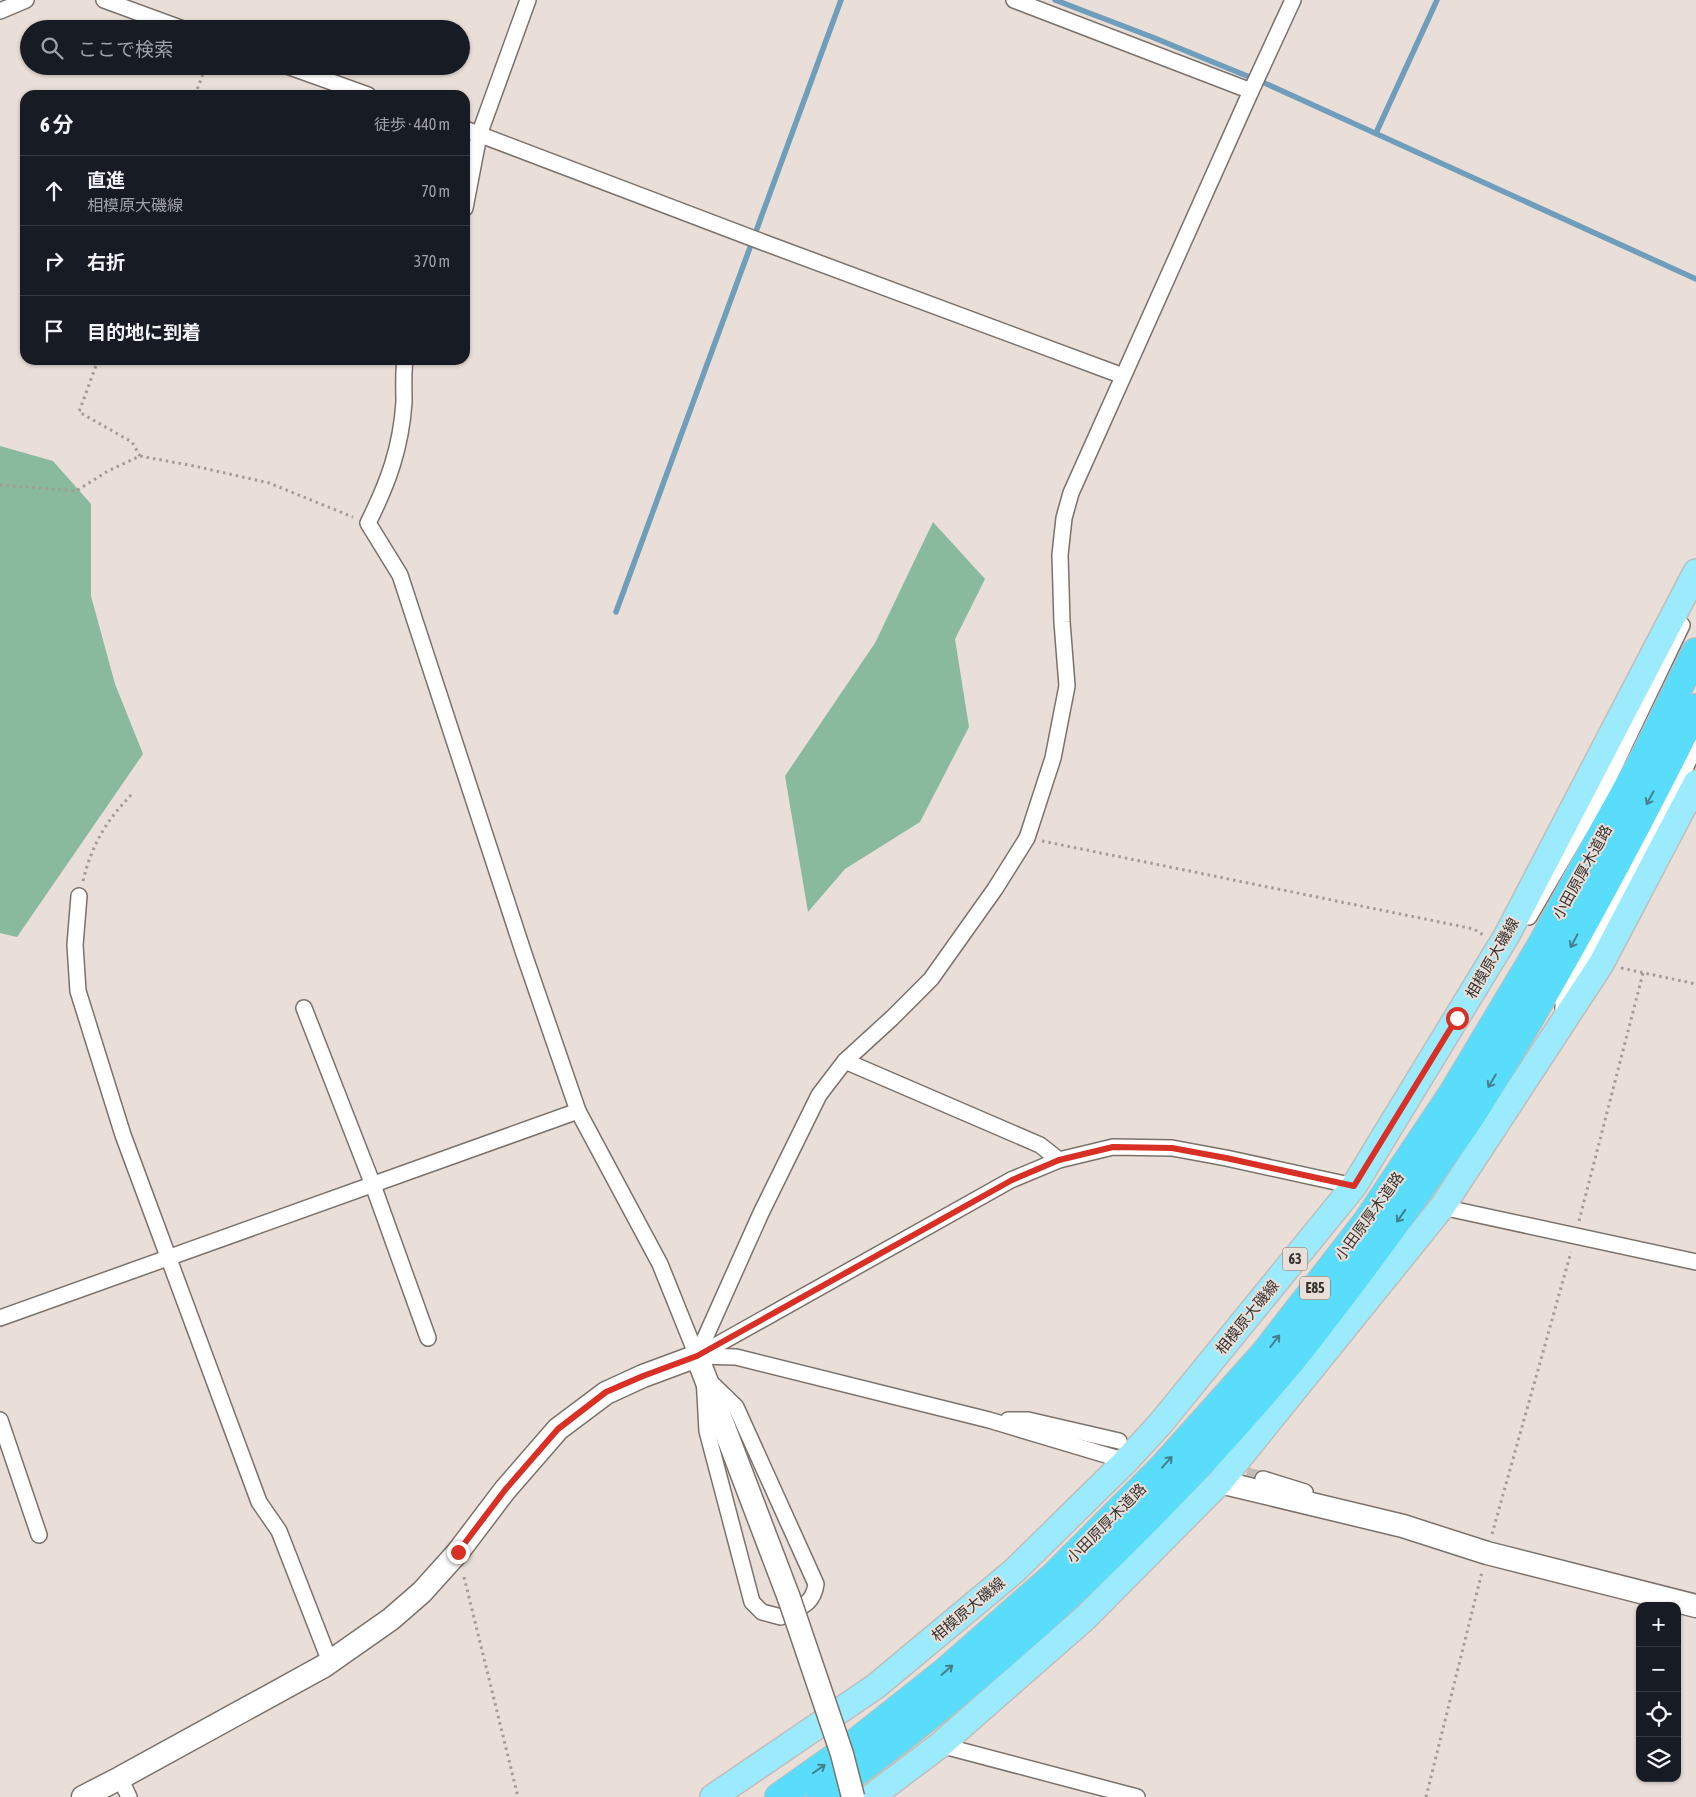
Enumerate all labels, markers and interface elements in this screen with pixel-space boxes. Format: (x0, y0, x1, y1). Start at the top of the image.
search box (20, 20, 470, 75)
icon: search (38, 34, 66, 62)
text: ここで検索 (78, 38, 173, 60)
text: 6 分 (40, 112, 74, 136)
text: 徒歩 · 440 m (374, 115, 450, 133)
text: 直進 (87, 169, 125, 191)
icon: ahead (40, 177, 68, 205)
text: 70 m (421, 182, 450, 200)
text: 相模原大磯線 (87, 196, 183, 214)
icon: right (40, 247, 68, 275)
text: 右折 (87, 251, 125, 273)
text: 370 m (414, 252, 450, 270)
icon: arrive (40, 317, 68, 345)
text: 目的地に到着 (87, 321, 201, 343)
one-way arrow (1645, 790, 1654, 805)
street label: 小田原厚木道路 (1549, 822, 1615, 922)
street label: 相模原大磯線 (1462, 915, 1522, 1001)
one-way arrow (1569, 934, 1579, 949)
route start (1446, 1007, 1469, 1030)
one-way arrow (1486, 1074, 1496, 1088)
street label: 小田原厚木道路 (1331, 1169, 1407, 1263)
one-way arrow (1396, 1209, 1406, 1223)
road number: 63 (1282, 1248, 1308, 1270)
road number: E85 (1300, 1276, 1330, 1300)
street label: 相模原大磯線 (1212, 1277, 1282, 1357)
one-way arrow (1270, 1334, 1280, 1348)
one-way arrow (1161, 1456, 1173, 1469)
street label: 小田原厚木道路 (1063, 1480, 1149, 1566)
route end (447, 1541, 470, 1564)
street label: 相模原大磯線 (928, 1574, 1008, 1644)
map controls (1636, 1602, 1681, 1782)
button: + (1636, 1602, 1681, 1647)
button: − (1636, 1647, 1681, 1692)
one-way arrow (941, 1664, 954, 1676)
button: locate (1636, 1692, 1681, 1737)
button: layers (1636, 1737, 1681, 1782)
one-way arrow (812, 1764, 826, 1774)

